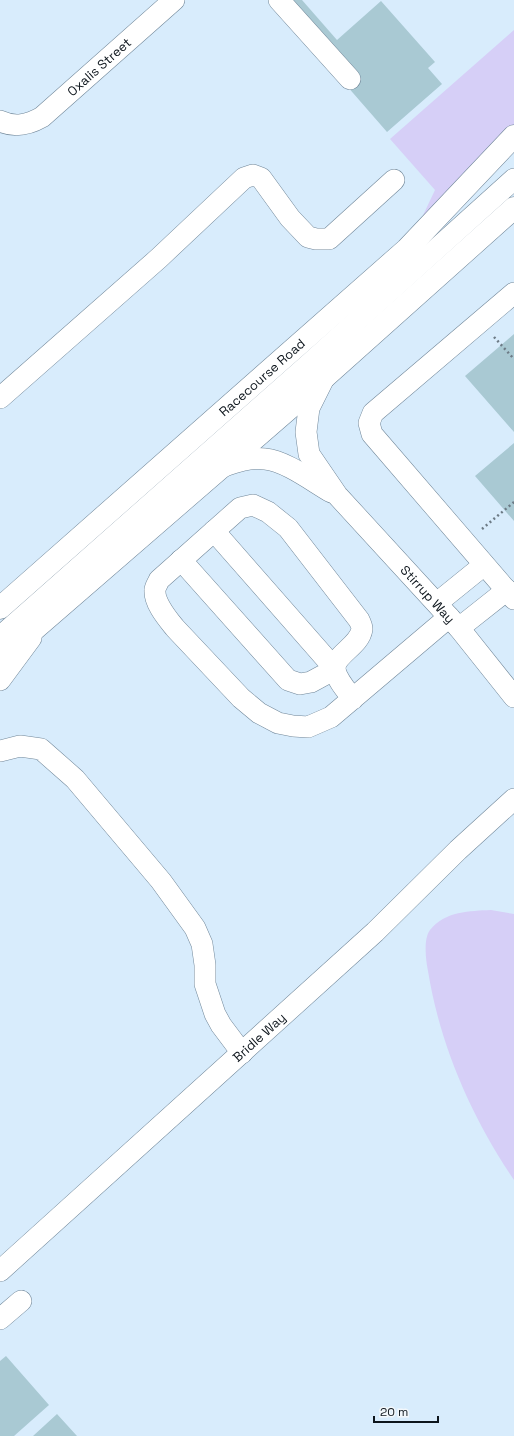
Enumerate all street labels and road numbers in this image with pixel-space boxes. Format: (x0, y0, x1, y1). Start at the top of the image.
street label: Oxalis Street (63, 34, 134, 100)
street label: Racecourse Road (215, 335, 308, 420)
street label: Stirrup Way (397, 561, 459, 627)
street label: Bridle Way (229, 1009, 289, 1065)

